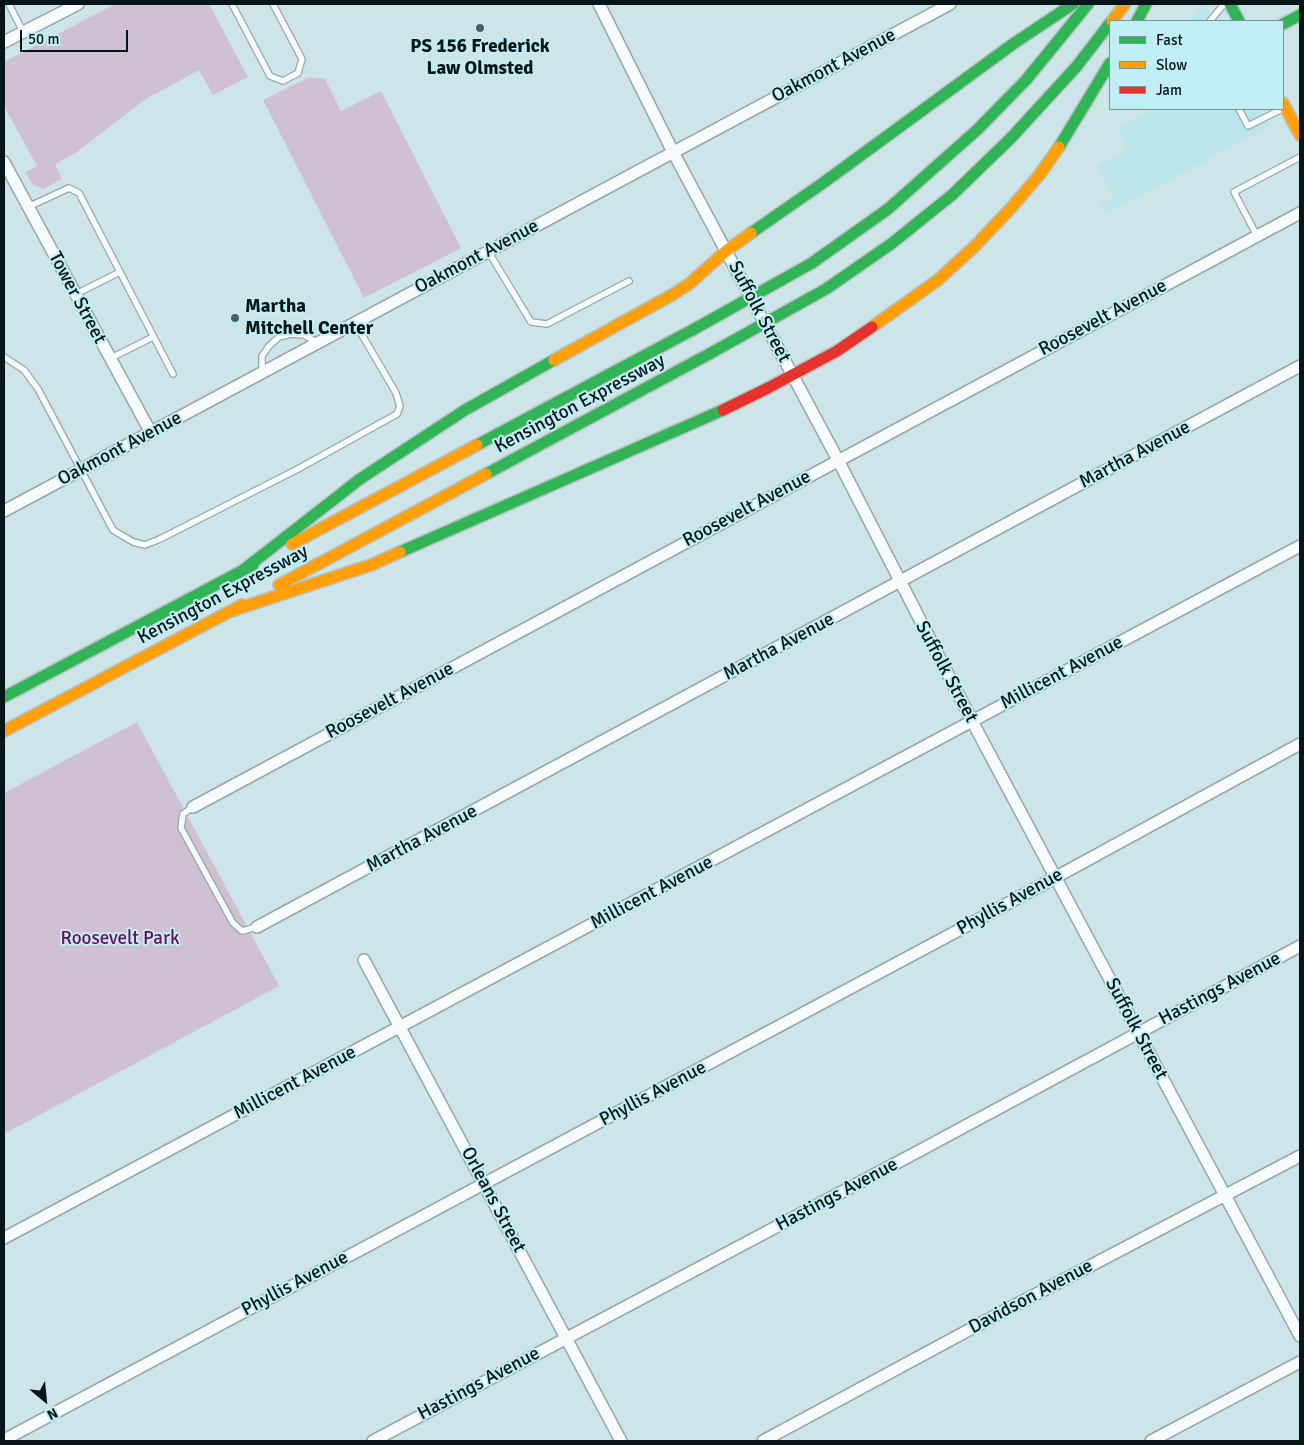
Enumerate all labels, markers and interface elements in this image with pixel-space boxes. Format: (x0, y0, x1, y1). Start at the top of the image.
scale bar (22, 20, 130, 52)
legend (1109, 20, 1284, 110)
marker: PS 156 Frederick Law Olmsted (474, 22, 486, 34)
street label: Oakmont Avenue (768, 24, 900, 108)
text: 50 m (28, 30, 59, 48)
text: Fast (1156, 31, 1183, 49)
place label: PS 156 Frederick Law Olmsted (410, 36, 550, 80)
text: Slow (1156, 56, 1187, 74)
text: Jam (1156, 81, 1182, 99)
street label: Oakmont Avenue (411, 215, 543, 299)
street label: Tower Street (43, 248, 111, 348)
street label: Suffolk Street (723, 257, 795, 367)
street label: Roosevelt Avenue (1035, 275, 1171, 361)
place label: Martha Mitchell Center (245, 296, 373, 340)
marker: Martha Mitchell Center (229, 312, 241, 324)
street label: Kensington Expressway (491, 349, 669, 459)
street label: Oakmont Avenue (54, 407, 186, 491)
street label: Martha Avenue (1076, 416, 1194, 494)
street label: Roosevelt Avenue (679, 466, 815, 552)
street label: Kensington Expressway (134, 540, 312, 650)
street label: Martha Avenue (720, 608, 838, 686)
street label: Suffolk Street (910, 617, 982, 727)
street label: Millicent Avenue (997, 631, 1127, 715)
street label: Roosevelt Avenue (322, 658, 458, 744)
street label: Martha Avenue (363, 800, 481, 878)
street label: Millicent Avenue (587, 851, 717, 935)
street label: Phyllis Avenue (953, 864, 1067, 940)
park label: Roosevelt Park (60, 928, 180, 950)
street label: Hastings Avenue (1155, 947, 1285, 1031)
street label: Suffolk Street (1100, 974, 1172, 1084)
street label: Millicent Avenue (230, 1041, 360, 1125)
street label: Phyllis Avenue (596, 1056, 710, 1132)
street label: Orleans Street (456, 1143, 530, 1257)
street label: Hastings Avenue (772, 1153, 902, 1237)
street label: Phyllis Avenue (238, 1246, 352, 1322)
street label: Davidson Avenue (965, 1255, 1097, 1339)
street label: Hastings Avenue (414, 1342, 544, 1426)
north arrow (20, 1375, 70, 1425)
text: N (44, 1404, 61, 1423)

